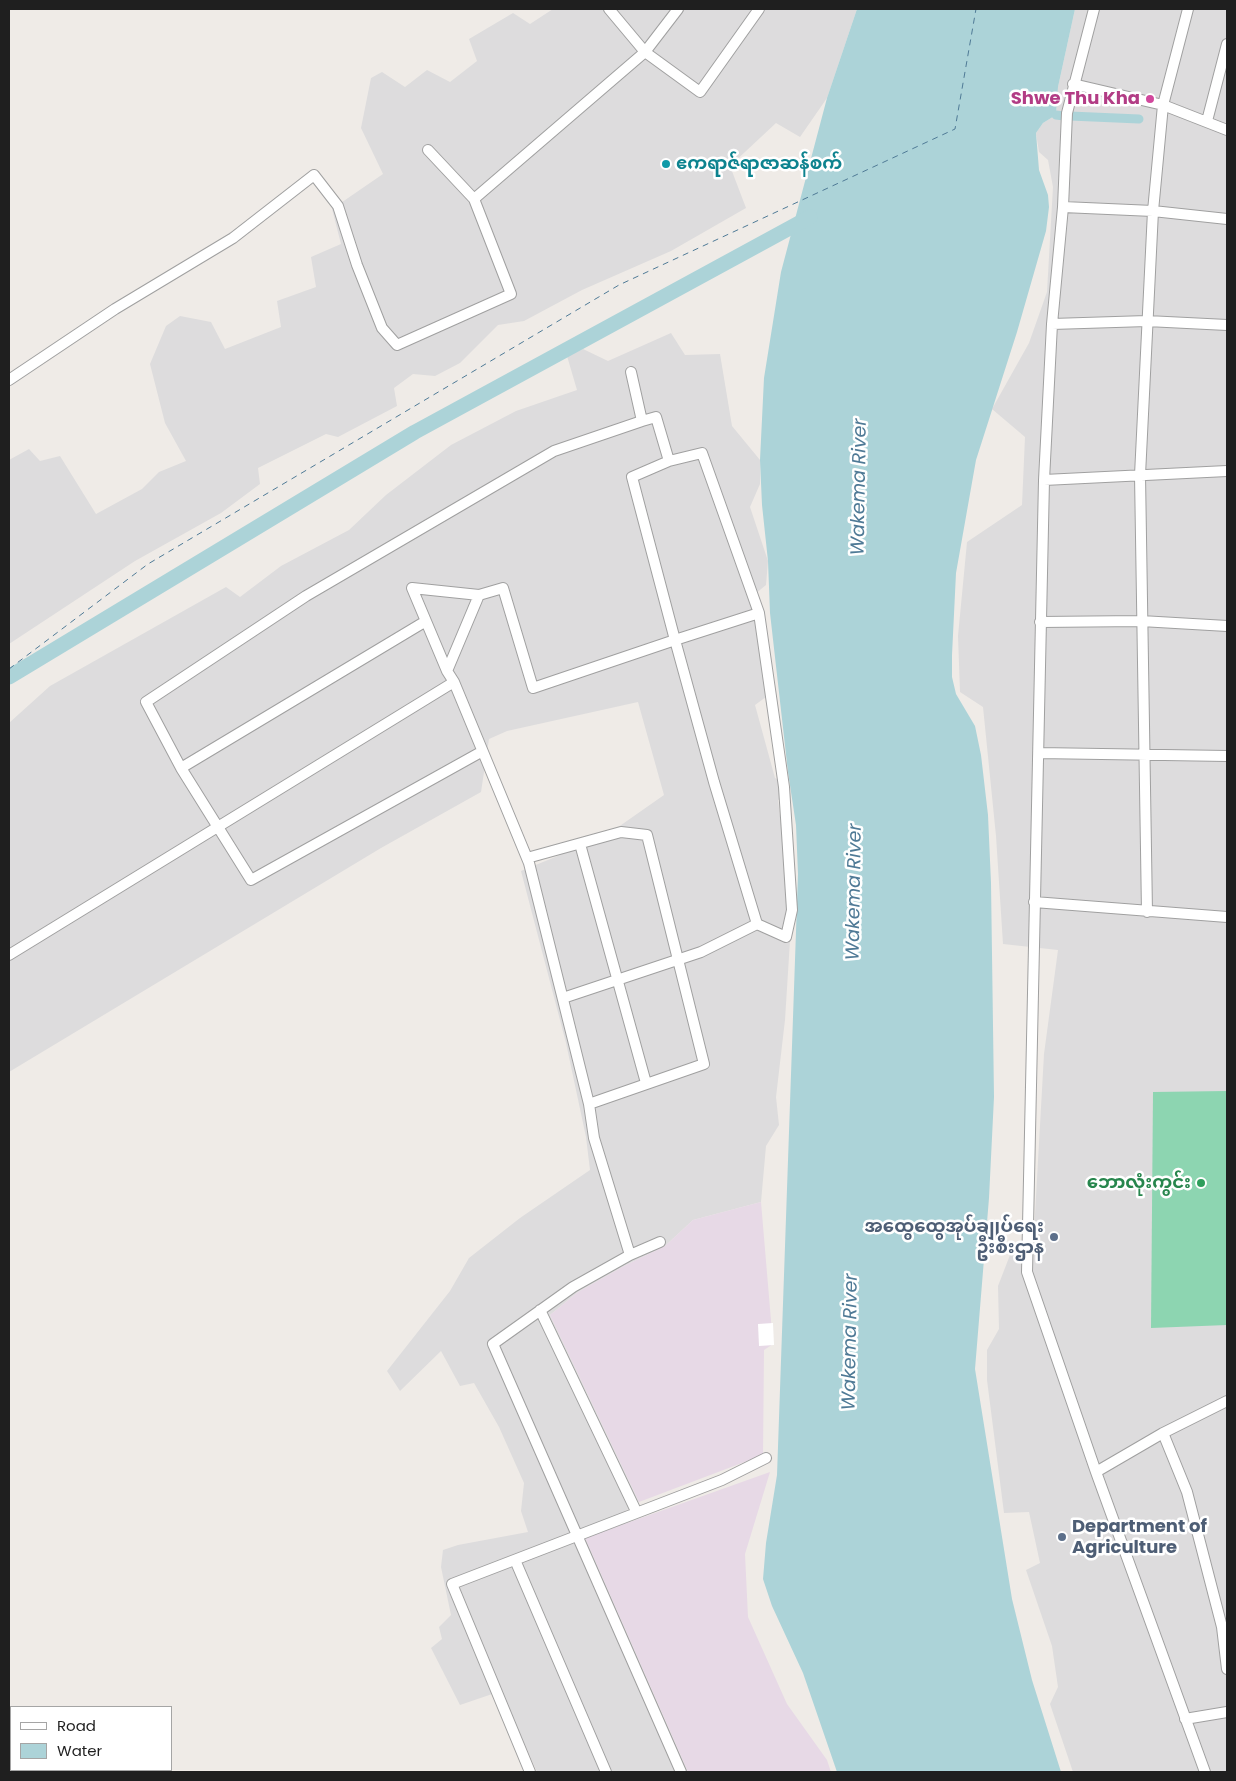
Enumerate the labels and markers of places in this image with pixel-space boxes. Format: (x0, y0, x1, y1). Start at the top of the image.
place label: Shwe Thu Kha (1011, 88, 1140, 110)
marker: Shwe Thu Kha (1144, 93, 1156, 105)
place label: ဧကရာဇ်ရာဇာဆန်စက် (676, 153, 842, 175)
marker: ဧကရာဇ်ရာဇာဆန်စက် (660, 158, 672, 170)
place label: ဘောလုံးကွင်း (1087, 1172, 1191, 1194)
marker: ဘောလုံးကွင်း (1195, 1177, 1207, 1189)
place label: အထွေထွေအုပ်ချုပ်ရေး ဦးစီးဌာန (865, 1216, 1044, 1258)
marker: အထွေထွေအုပ်ချုပ်ရေး ဦးစီးဌာန (1048, 1231, 1060, 1243)
place label: Department of Agriculture (1072, 1516, 1207, 1558)
marker: Department of Agriculture (1056, 1531, 1068, 1543)

